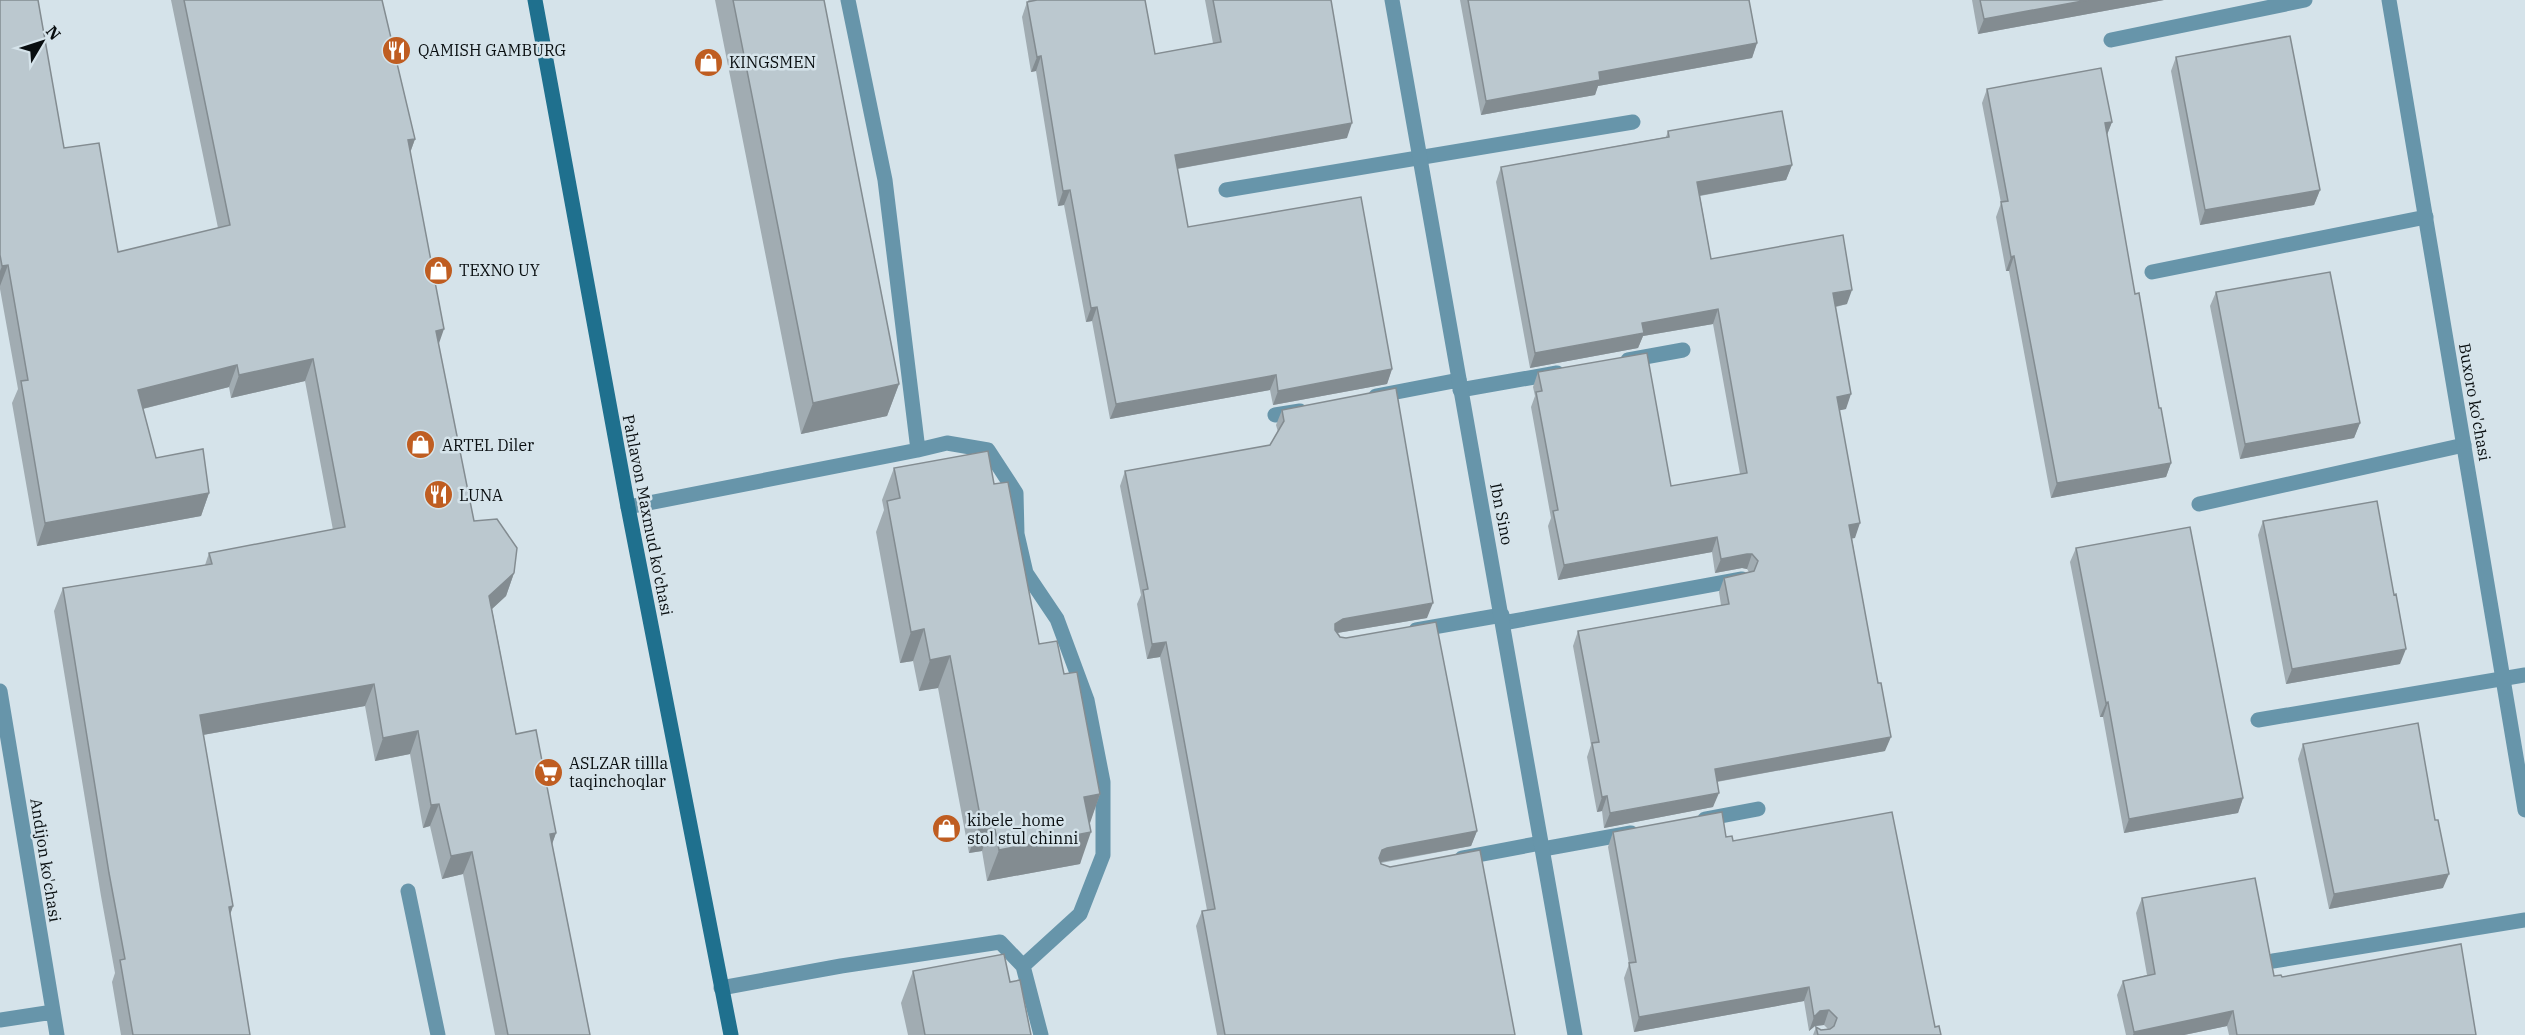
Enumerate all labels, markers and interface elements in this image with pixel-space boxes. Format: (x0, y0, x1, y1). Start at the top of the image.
north arrow (12, 12, 72, 72)
text: N (42, 21, 65, 44)
restaurant icon: QAMISH GAMBURG (381, 34, 413, 66)
place label: QAMISH GAMBURG (418, 40, 566, 60)
shop icon: KINGSMEN (692, 46, 724, 78)
place label: KINGSMEN (729, 52, 816, 72)
shop icon: TEXNO UY (422, 254, 454, 286)
place label: TEXNO UY (459, 260, 540, 280)
street label: Buxoro ko'chasi (2455, 342, 2495, 462)
street label: Pahlavon Maxmud ko'chasi (619, 413, 677, 617)
shop icon: ARTEL Diler (405, 429, 437, 461)
place label: ARTEL Diler (442, 435, 534, 455)
restaurant icon: LUNA (422, 479, 454, 511)
street label: Ibn Sino (1486, 481, 1518, 547)
place label: LUNA (459, 485, 503, 505)
place label: ASLZAR tillla taqinchoqlar (569, 753, 669, 791)
supermarket icon: ASLZAR tillla taqinchoqlar (532, 756, 564, 788)
street label: Andijon ko'chasi (26, 797, 66, 923)
place label: kibele_home stol stul chinni (967, 810, 1078, 848)
shop icon: kibele_home stol stul chinni (930, 813, 962, 845)

